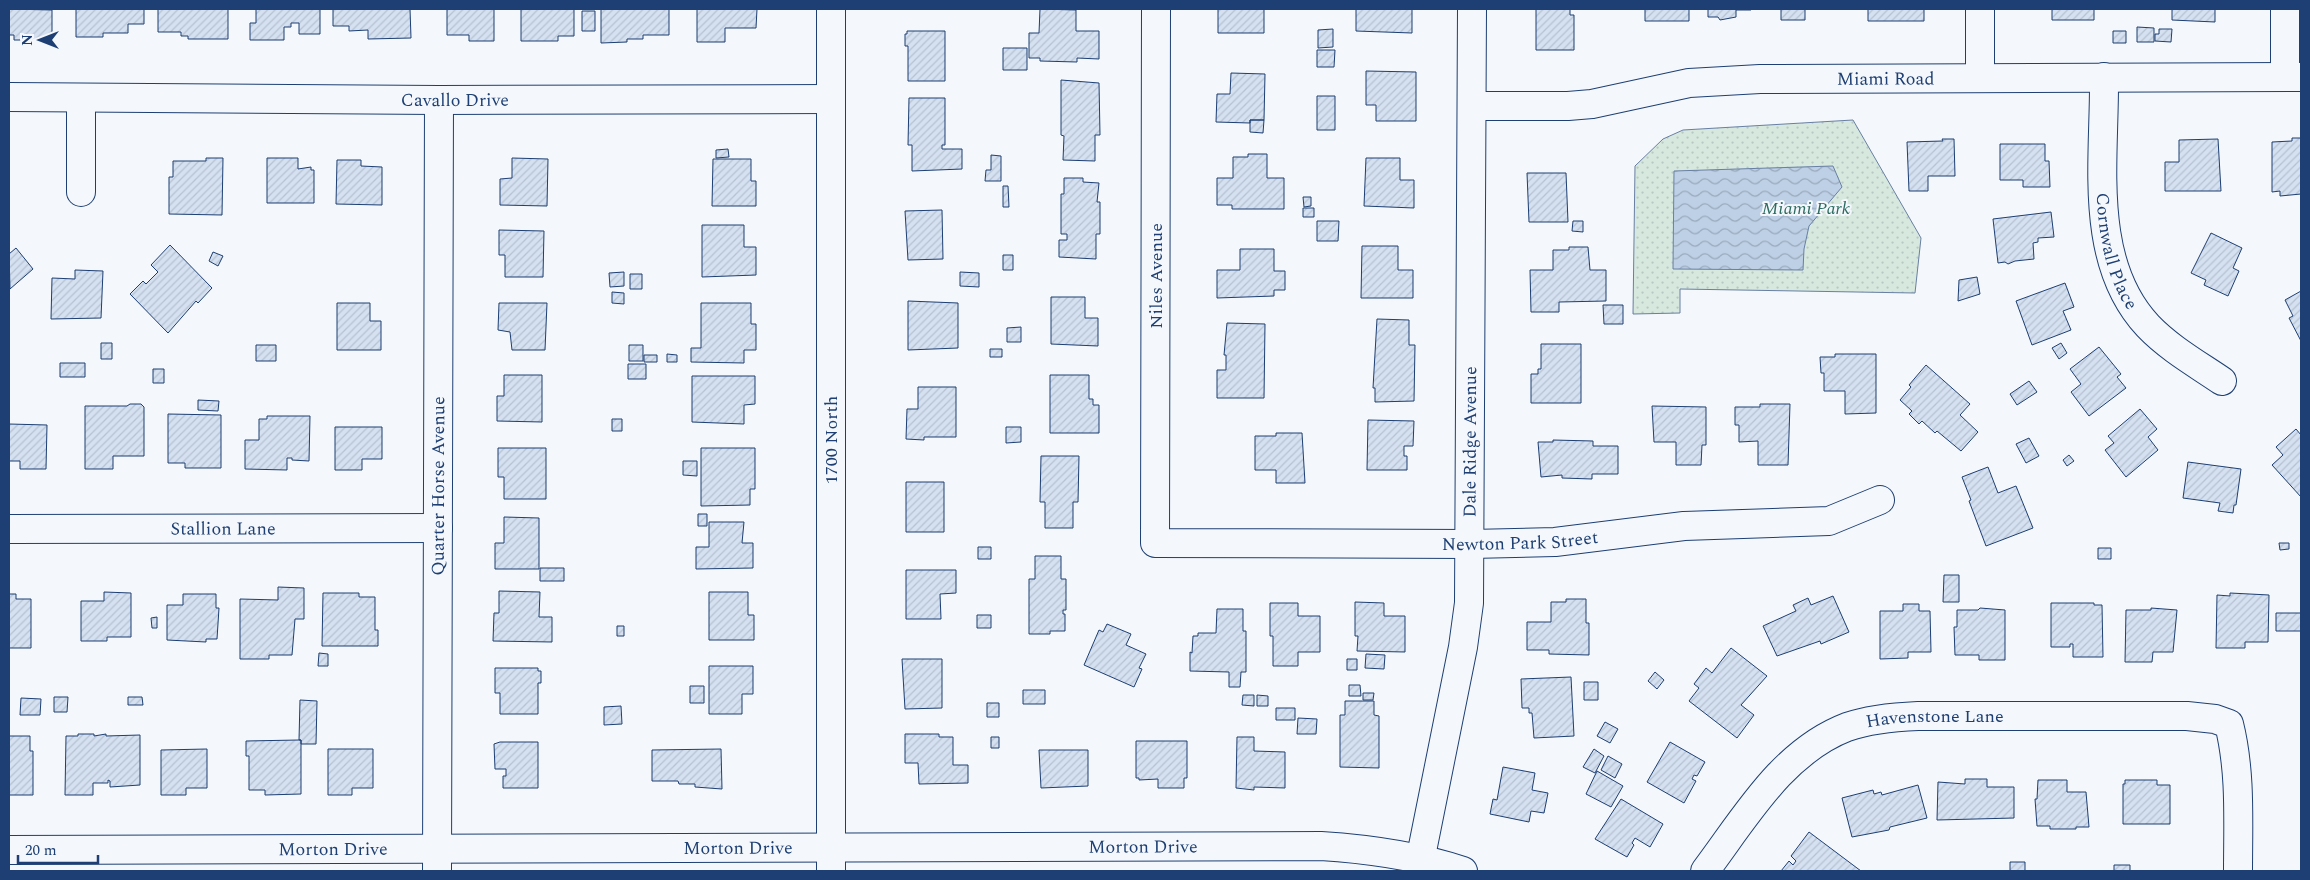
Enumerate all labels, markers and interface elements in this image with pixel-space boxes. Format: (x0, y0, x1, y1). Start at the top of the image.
north arrow (15, 15, 65, 65)
text: N (17, 34, 38, 46)
street label: Miami Road (1837, 65, 1935, 93)
street label: Cavallo Drive (401, 87, 509, 114)
street label: Cornwall Place (2089, 192, 2144, 315)
park label: Miami Park (1762, 195, 1851, 222)
street label: Niles Avenue (1143, 223, 1170, 329)
street label: Dale Ridge Avenue (1456, 366, 1484, 518)
street label: Quarter Horse Avenue (425, 396, 452, 576)
street label: 1700 North (818, 396, 845, 484)
street label: Stallion Lane (170, 515, 276, 543)
street label: Newton Park Street (1442, 524, 1600, 558)
street label: Havenstone Lane (1864, 703, 2004, 735)
scale bar (18, 832, 98, 864)
street label: Morton Drive (1088, 833, 1198, 861)
street label: Morton Drive (683, 835, 793, 862)
street label: Morton Drive (278, 836, 388, 863)
text: 20 m (25, 839, 57, 862)

